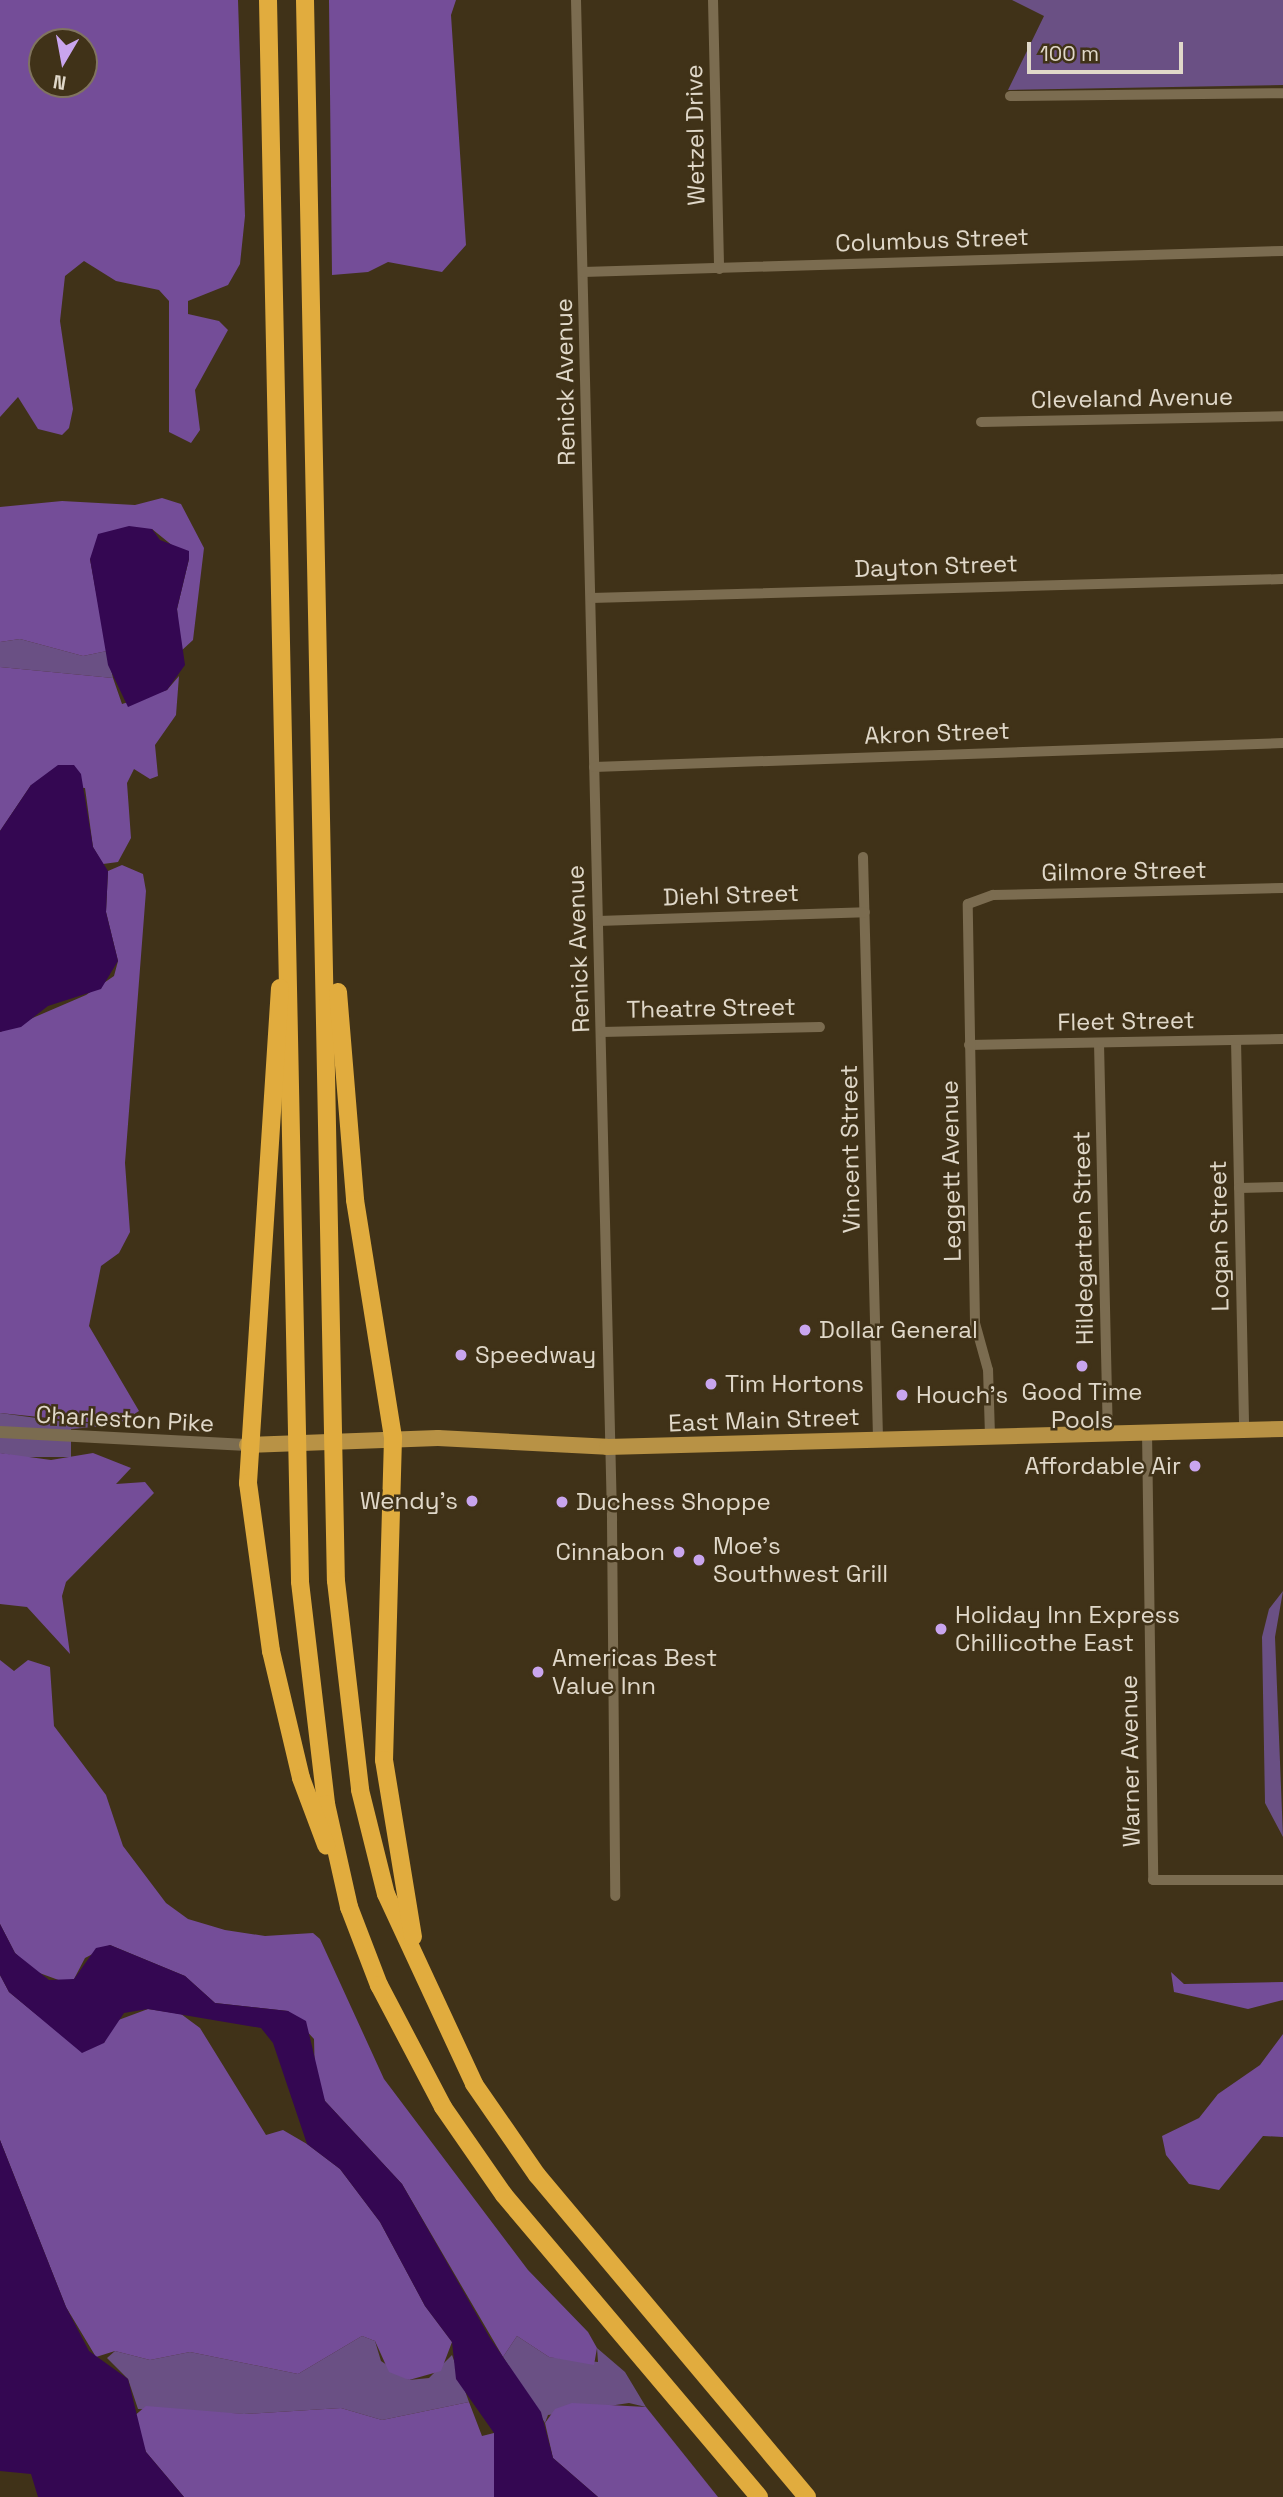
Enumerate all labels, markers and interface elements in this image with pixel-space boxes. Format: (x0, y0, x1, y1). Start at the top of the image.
north arrow (28, 28, 98, 98)
scale bar (1031, 28, 1187, 72)
text: 100 m (1040, 40, 1099, 67)
street label: Wetzel Drive (679, 64, 711, 206)
text: N (51, 69, 68, 96)
street label: Columbus Street (835, 222, 1029, 258)
street label: Renick Avenue (549, 298, 581, 466)
street label: Cleveland Avenue (1031, 382, 1233, 414)
street label: Dayton Street (854, 549, 1018, 583)
street label: Akron Street (864, 716, 1010, 750)
street label: Gilmore Street (1041, 855, 1207, 887)
street label: Renick Avenue (561, 864, 595, 1034)
street label: Diehl Street (662, 878, 800, 912)
street label: Theatre Street (626, 992, 796, 1024)
street label: Fleet Street (1057, 1005, 1195, 1037)
street label: Vincent Street (834, 1064, 866, 1234)
street label: Leggett Avenue (935, 1080, 967, 1262)
street label: Hildegarten Street (1067, 1131, 1099, 1345)
street label: Logan Street (1203, 1160, 1235, 1312)
place label: Dollar General (819, 1316, 978, 1344)
marker: Dollar General (797, 1322, 813, 1338)
place label: Speedway (475, 1341, 596, 1369)
marker: Speedway (453, 1347, 469, 1363)
marker: Good Time Pools (1074, 1358, 1090, 1374)
place label: Tim Hortons (725, 1370, 864, 1398)
marker: Tim Hortons (703, 1376, 719, 1392)
place label: Good Time Pools (1021, 1378, 1143, 1434)
place label: Houch's (916, 1381, 1008, 1409)
marker: Houch's (894, 1387, 910, 1403)
street label: Charleston Pike (35, 1400, 215, 1438)
street label: East Main Street (668, 1402, 860, 1438)
place label: Affordable Air (1024, 1452, 1181, 1480)
marker: Affordable Air (1187, 1458, 1203, 1474)
place label: Wendy's (360, 1487, 458, 1515)
place label: Duchess Shoppe (576, 1488, 771, 1516)
marker: Wendy's (464, 1493, 480, 1509)
marker: Duchess Shoppe (554, 1494, 570, 1510)
place label: Moe's Southwest Grill (713, 1532, 888, 1588)
place label: Cinnabon (555, 1538, 665, 1566)
marker: Cinnabon (671, 1544, 687, 1560)
marker: Moe's Southwest Grill (691, 1552, 707, 1568)
place label: Holiday Inn Express Chillicothe East (955, 1601, 1180, 1657)
marker: Holiday Inn Express Chillicothe East (933, 1621, 949, 1637)
place label: Americas Best Value Inn (552, 1644, 717, 1700)
marker: Americas Best Value Inn (530, 1664, 546, 1680)
street label: Warner Avenue (1114, 1675, 1146, 1847)

